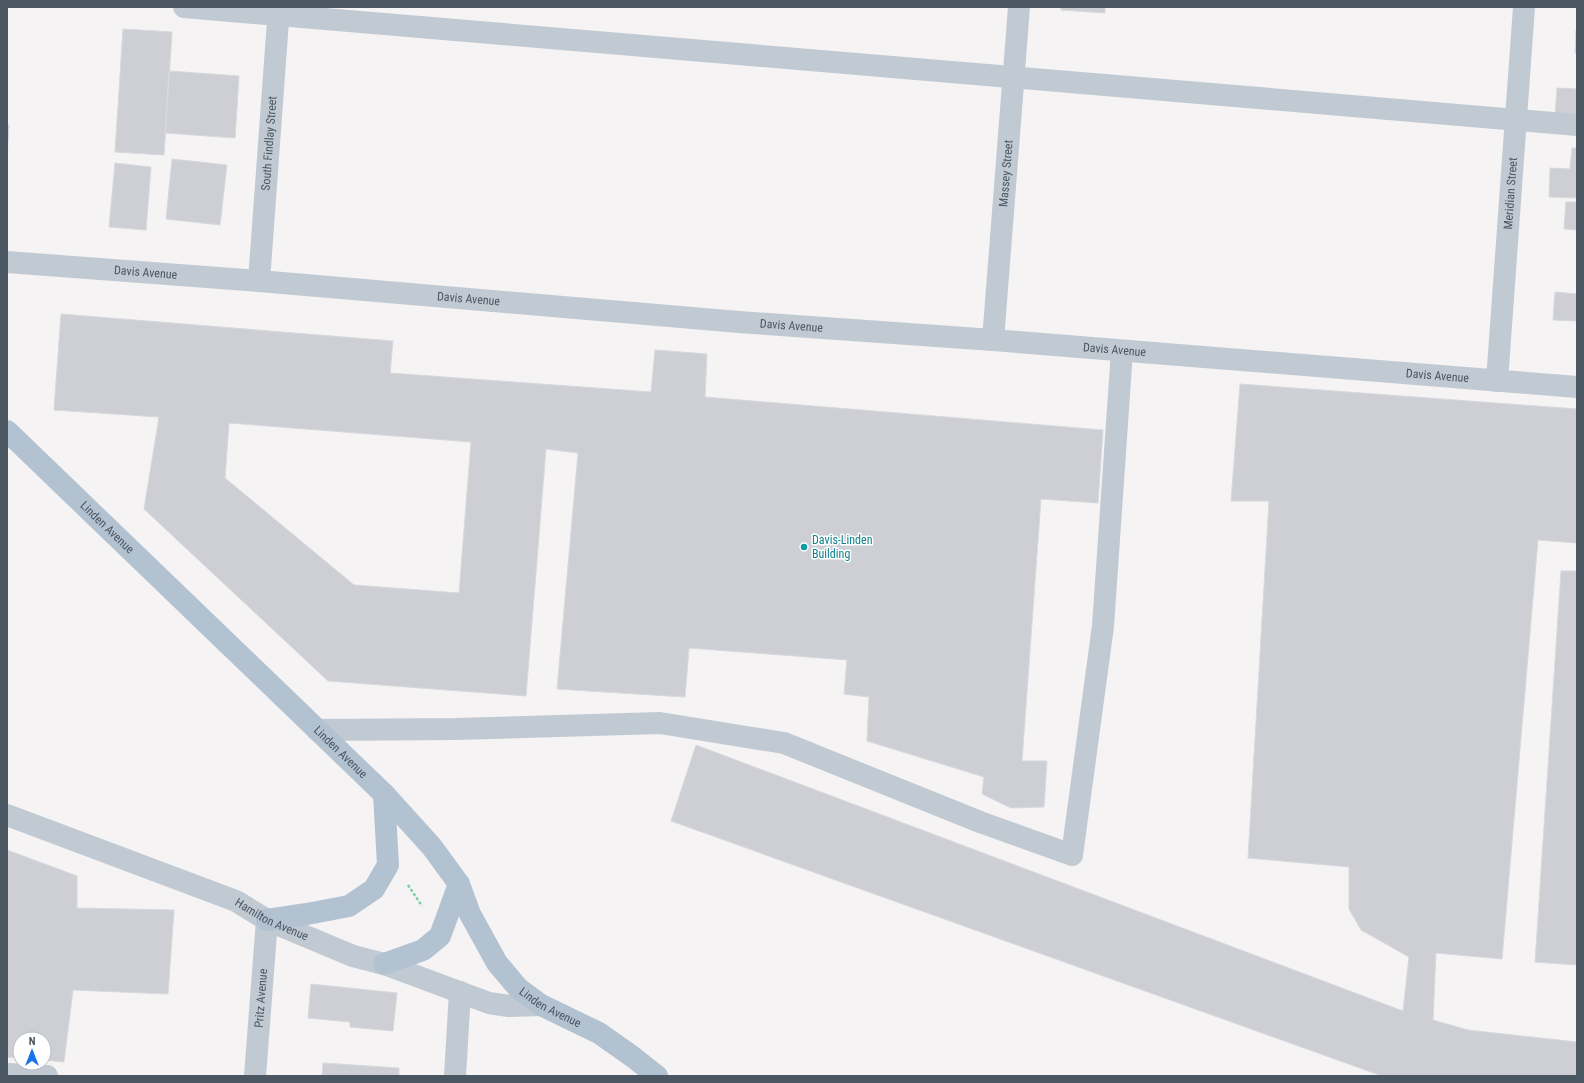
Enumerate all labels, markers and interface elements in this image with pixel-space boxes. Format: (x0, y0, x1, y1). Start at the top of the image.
street label: South Findlay Street (259, 95, 280, 191)
street label: Massey Street (996, 139, 1016, 208)
street label: Meridian Street (1501, 156, 1520, 230)
street label: Davis Avenue (114, 263, 178, 282)
street label: Davis Avenue (436, 289, 501, 309)
street label: Davis Avenue (759, 316, 824, 335)
street label: Davis Avenue (1082, 340, 1147, 359)
street label: Davis Avenue (1405, 366, 1470, 385)
street label: Linden Avenue (77, 498, 137, 557)
place label: Davis-Linden Building (812, 533, 873, 561)
marker: Davis-Linden Building (799, 542, 809, 552)
street label: Linden Avenue (311, 723, 371, 781)
street label: Hamilton Avenue (232, 895, 311, 944)
street label: Pritz Avenue (252, 968, 270, 1028)
street label: Linden Avenue (516, 984, 584, 1030)
north arrow (12, 1031, 52, 1071)
text: N (29, 1035, 36, 1048)

